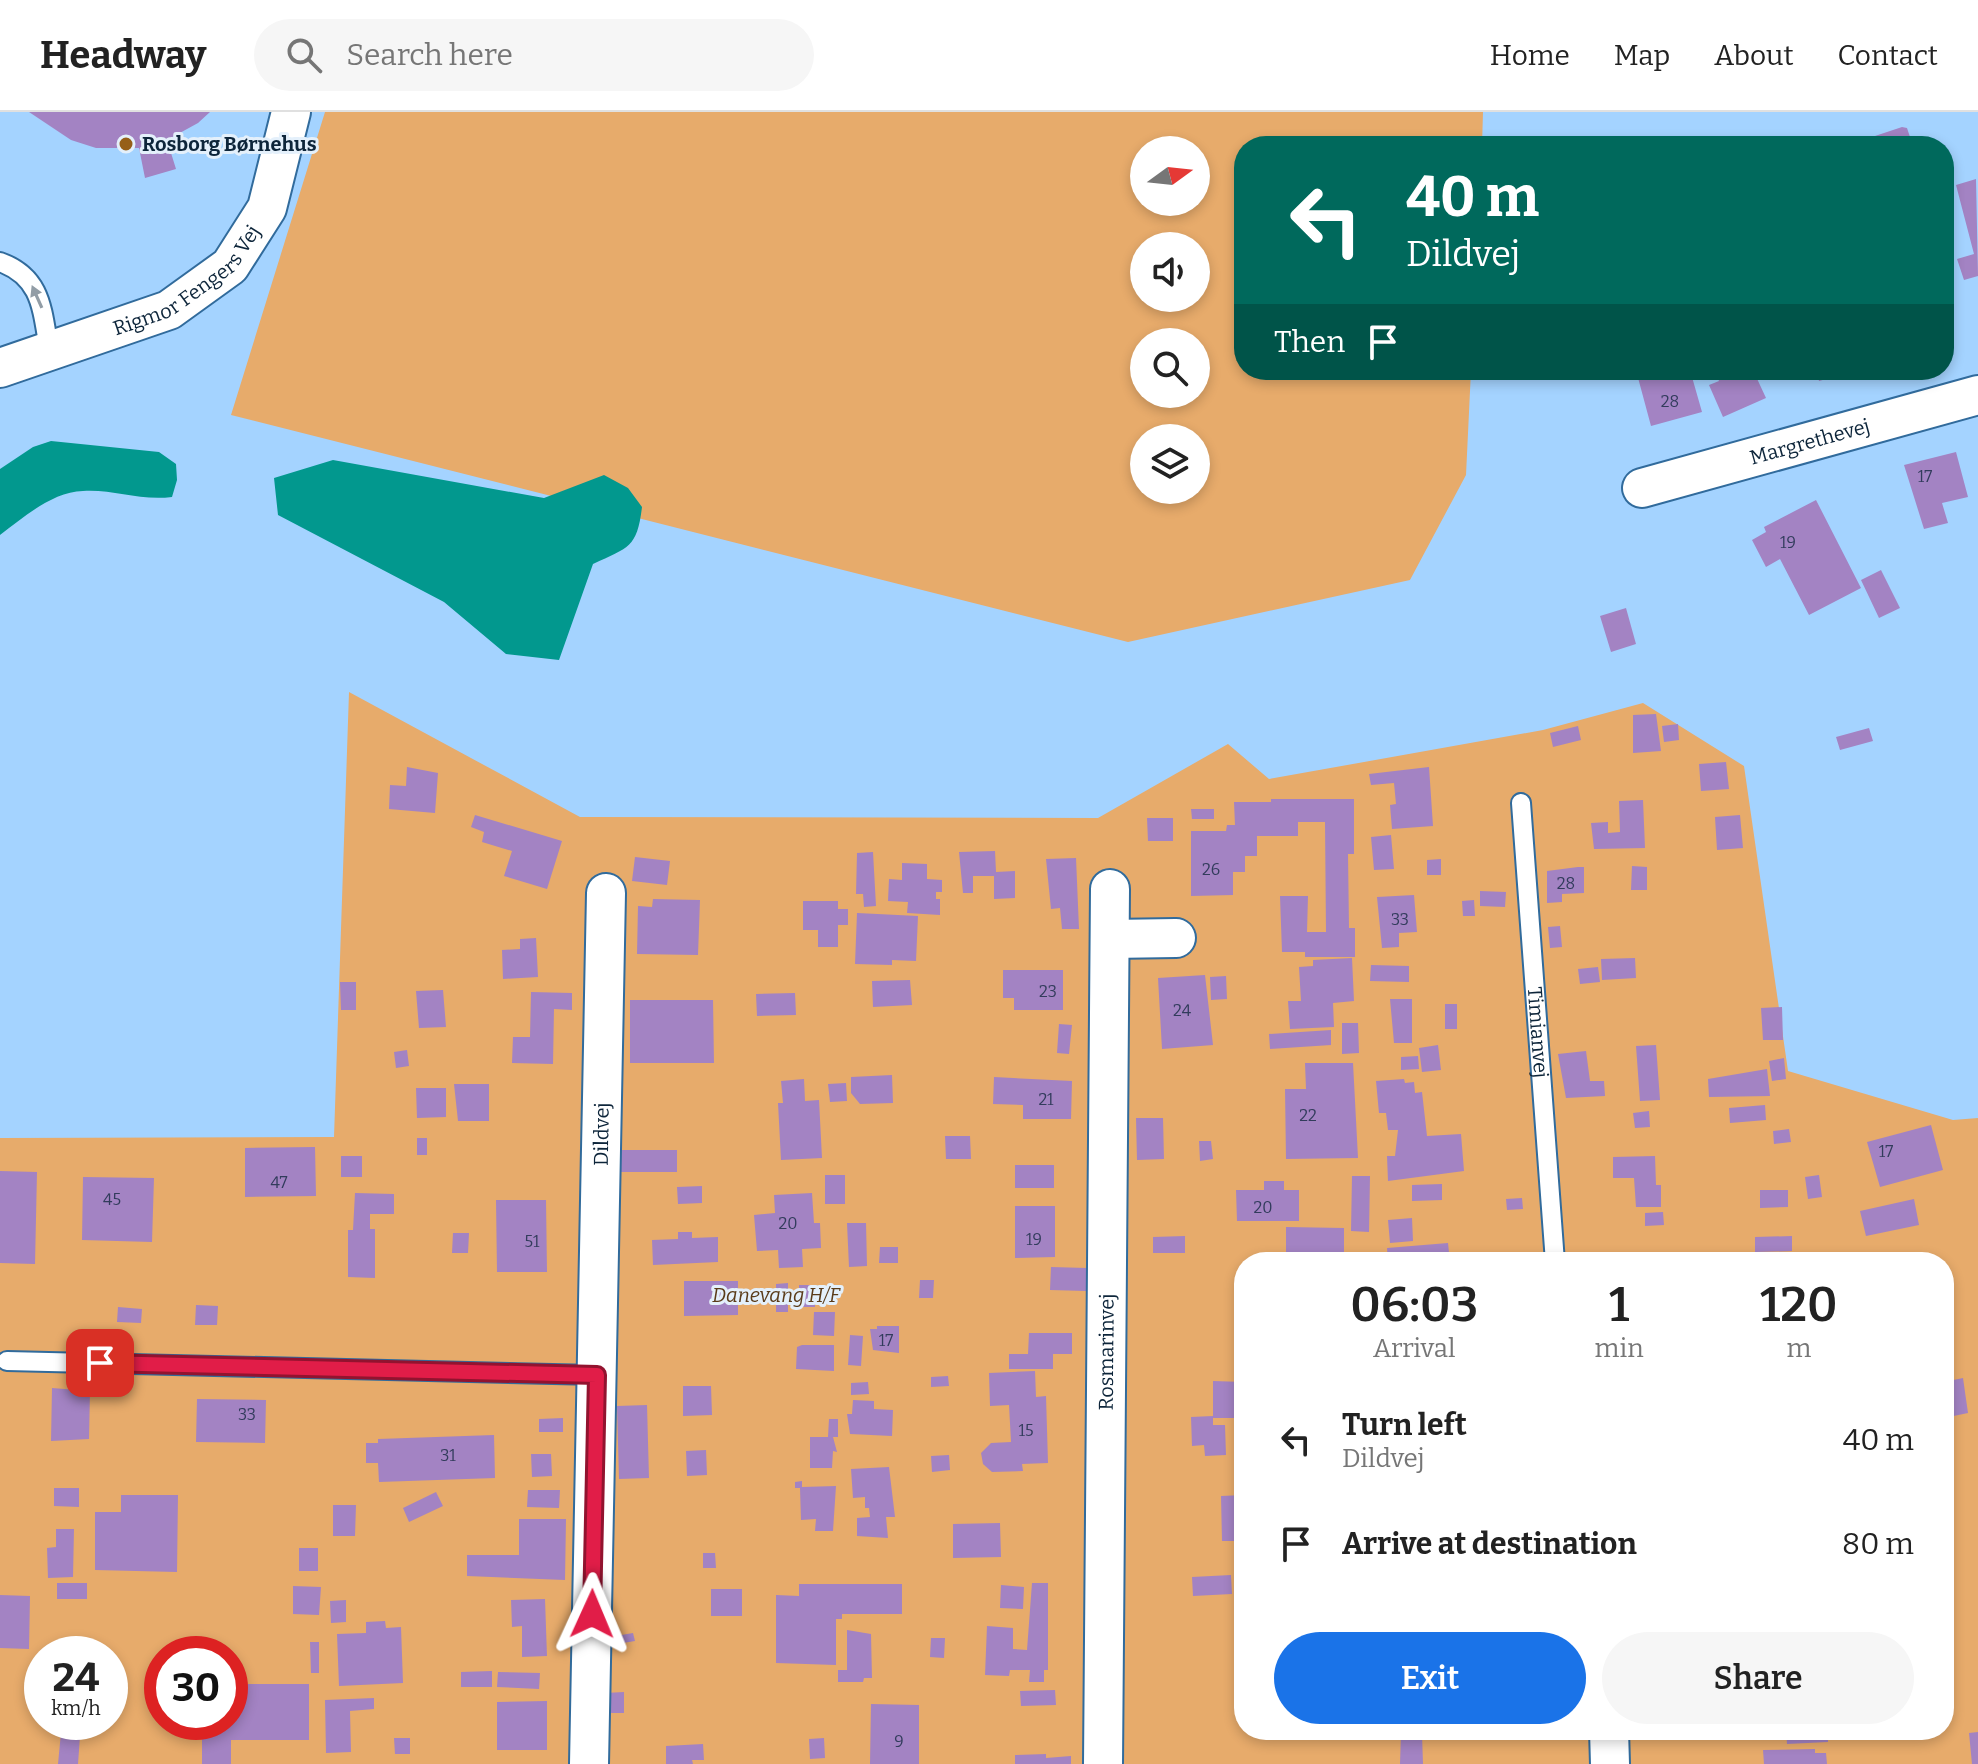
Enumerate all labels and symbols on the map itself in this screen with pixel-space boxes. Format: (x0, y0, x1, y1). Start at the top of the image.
place label: Rosborg Børnehus (142, 132, 317, 156)
marker: Rosborg Børnehus (117, 135, 135, 153)
north arrow (1130, 136, 1210, 216)
street label: Rigmor Fengers Vej (110, 221, 266, 340)
one-way arrow (30, 285, 43, 309)
house number: 28 (1661, 392, 1679, 411)
street label: Margrethevej (1747, 414, 1873, 470)
house number: 17 (1918, 467, 1932, 486)
house number: 19 (1780, 533, 1796, 552)
house number: 26 (1202, 860, 1220, 879)
house number: 28 (1557, 874, 1575, 893)
house number: 33 (1391, 910, 1409, 929)
house number: 23 (1039, 982, 1057, 1001)
street label: Timianvej (1523, 986, 1553, 1079)
house number: 24 (1173, 1001, 1192, 1020)
house number: 21 (1038, 1090, 1054, 1109)
street label: Dildvej (589, 1102, 615, 1166)
house number: 22 (1299, 1106, 1317, 1125)
house number: 17 (1879, 1142, 1893, 1161)
house number: 47 (270, 1173, 288, 1192)
house number: 45 (103, 1190, 121, 1209)
house number: 20 (1254, 1198, 1272, 1217)
house number: 20 (779, 1214, 797, 1233)
house number: 19 (1026, 1230, 1042, 1249)
house number: 51 (525, 1232, 540, 1251)
park label: Danevang H/F (712, 1283, 841, 1307)
street label: Rosmarinvej (1094, 1294, 1120, 1410)
pin (66, 1329, 134, 1397)
house number: 17 (879, 1331, 893, 1350)
house number: 33 (238, 1405, 256, 1424)
house number: 15 (1018, 1421, 1034, 1440)
house number: 31 (440, 1446, 456, 1465)
position arrow (550, 1572, 634, 1656)
speed limit sign: 30 (144, 1636, 248, 1740)
house number: 9 (894, 1732, 904, 1751)

